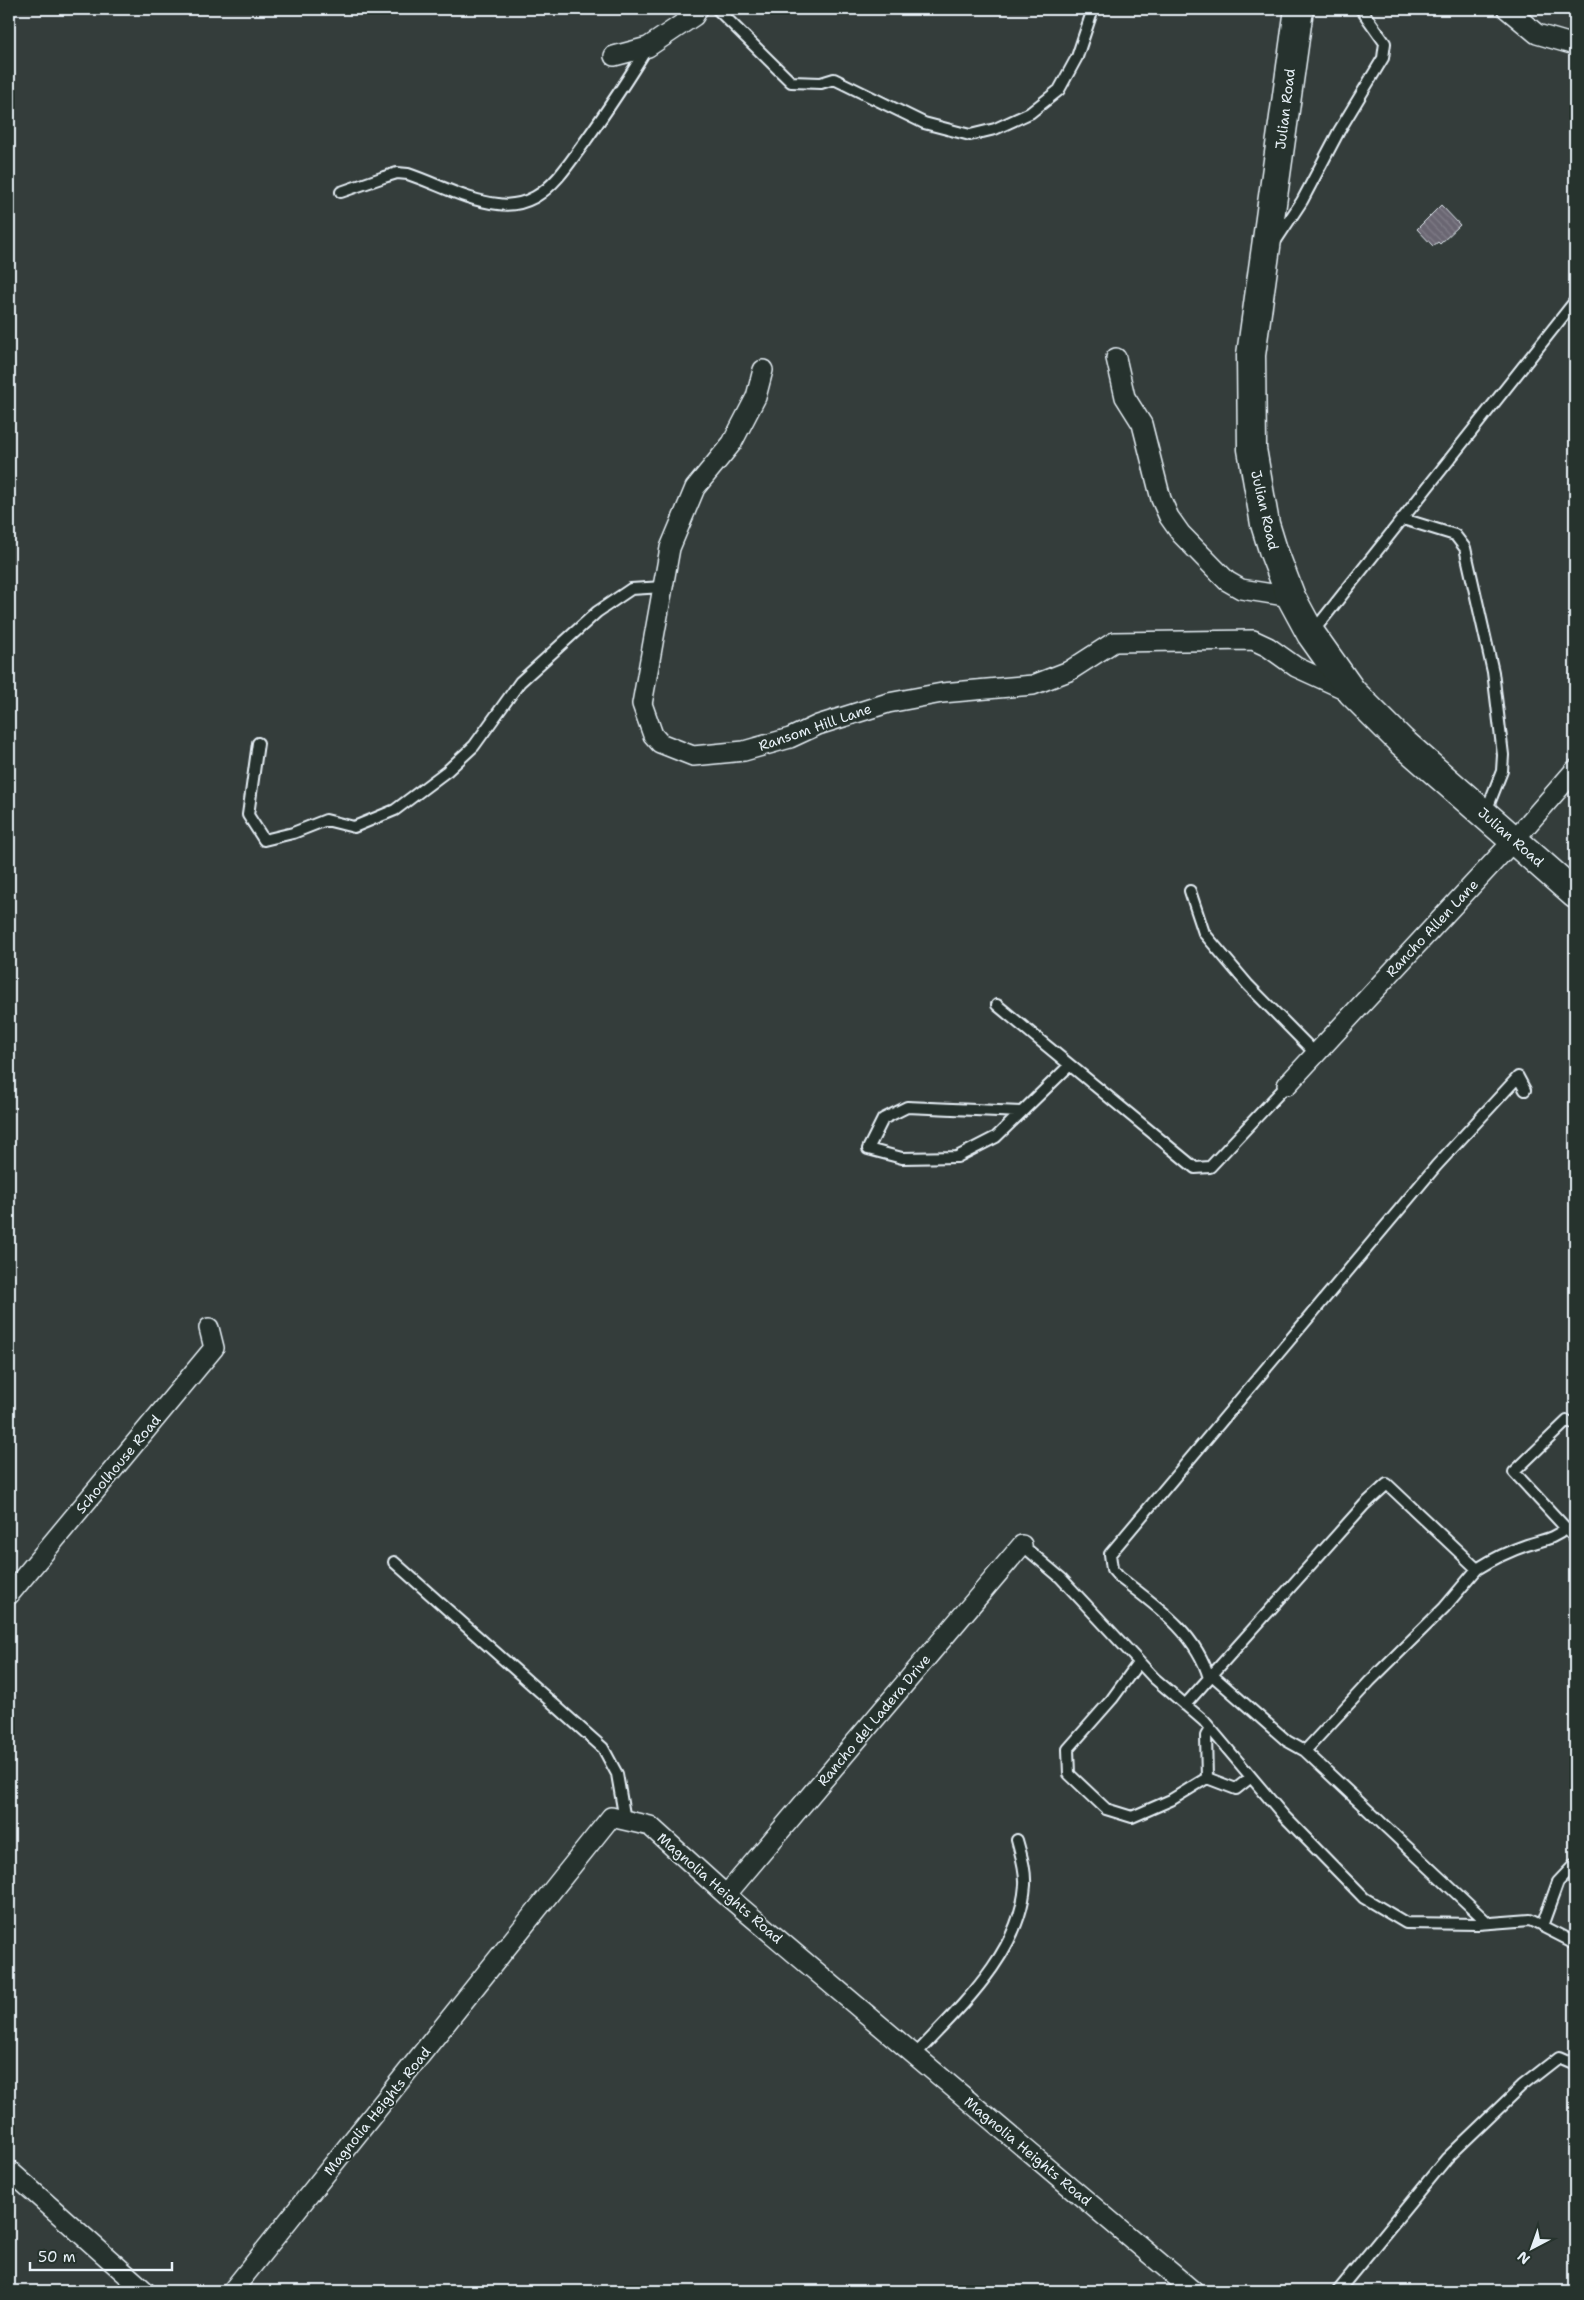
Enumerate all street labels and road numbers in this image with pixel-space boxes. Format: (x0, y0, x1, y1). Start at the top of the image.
street label: Julian Road (1271, 67, 1299, 151)
street label: Julian Road (1247, 468, 1283, 552)
street label: Ransom Hill Lane (756, 699, 874, 755)
street label: Julian Road (1474, 803, 1548, 871)
street label: Rancho Allen Lane (1382, 875, 1482, 981)
street label: Schoolhouse Road (71, 1411, 165, 1517)
street label: Rancho del Ladera Drive (814, 1650, 935, 1790)
street label: Magnolia Heights Road (654, 1829, 787, 1947)
street label: Magnolia Heights Road (320, 2043, 435, 2179)
street label: Magnolia Heights Road (961, 2093, 1095, 2210)

